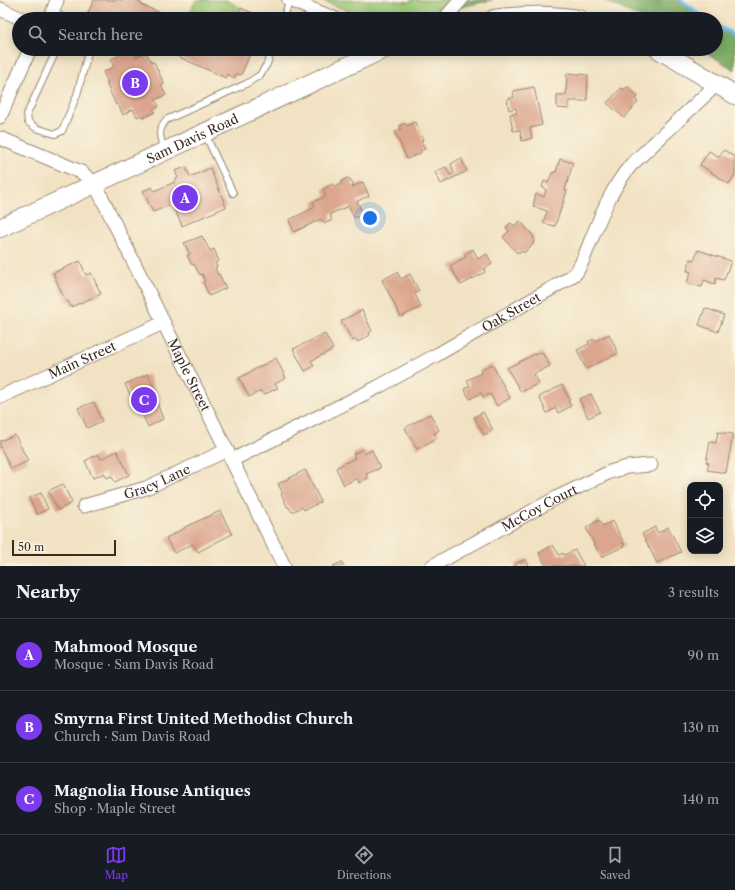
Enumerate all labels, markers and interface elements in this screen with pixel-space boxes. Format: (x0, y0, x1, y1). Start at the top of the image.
search box (12, 12, 723, 56)
icon: search (26, 23, 48, 45)
text: Search here (58, 25, 143, 44)
pin: B (122, 68, 148, 98)
street label: Sam Davis Road (144, 110, 241, 167)
pin: A (172, 183, 198, 213)
your location (360, 208, 380, 228)
street label: Oak Street (479, 288, 544, 335)
street label: Maple Street (165, 336, 214, 414)
street label: Main Street (46, 337, 119, 382)
pin: C (131, 385, 157, 415)
street label: Gracy Lane (122, 460, 193, 502)
street label: McCoy Court (498, 481, 580, 535)
map controls (687, 482, 723, 554)
button: locate (687, 482, 723, 518)
button: layers (687, 518, 723, 554)
scale bar (12, 538, 116, 557)
text: 50 m (18, 540, 44, 554)
text: Nearby (16, 582, 80, 602)
text: 3 results (668, 584, 719, 600)
text: Mahmood Mosque (54, 637, 197, 656)
text: A (24, 647, 34, 663)
text: 90 m (688, 647, 719, 663)
text: Mosque · Sam Davis Road (54, 656, 214, 672)
text: Smyrna First United Methodist Church (54, 709, 353, 728)
text: B (24, 719, 34, 735)
text: 130 m (683, 719, 719, 735)
text: Church · Sam Davis Road (54, 728, 210, 744)
text: Magnolia House Antiques (54, 781, 251, 800)
text: C (24, 791, 34, 807)
text: 140 m (682, 791, 719, 807)
text: Shop · Maple Street (54, 800, 176, 816)
tab: Map (104, 844, 128, 882)
tab: Directions (337, 844, 391, 882)
tab: Saved (600, 844, 631, 882)

